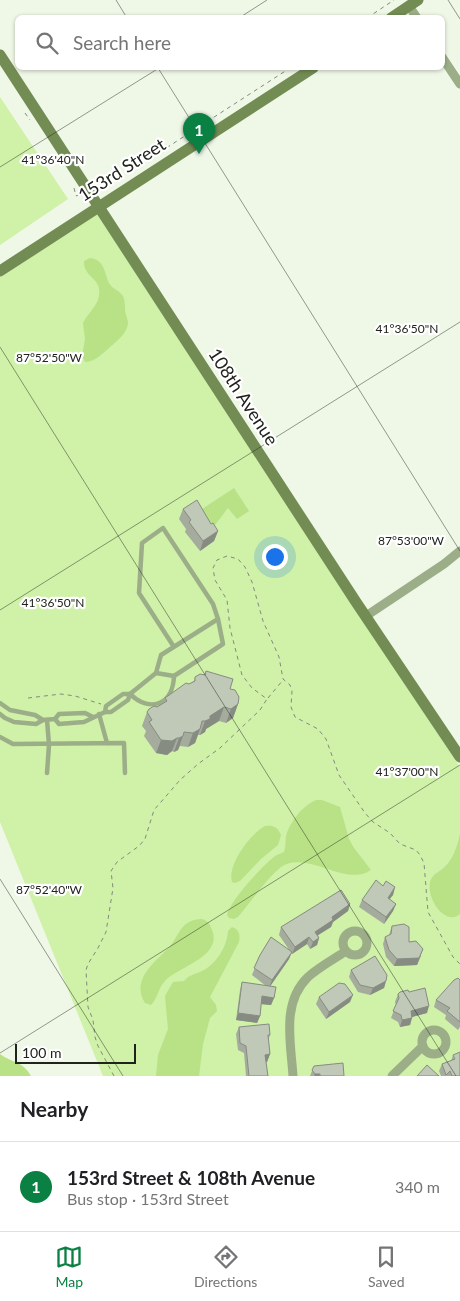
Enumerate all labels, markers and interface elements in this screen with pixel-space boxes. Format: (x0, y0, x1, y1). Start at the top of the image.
search box (15, 15, 445, 70)
icon: search (33, 29, 61, 57)
text: Search here (73, 31, 171, 54)
pin: 1 (183, 113, 215, 154)
street label: 153rd Street (74, 133, 170, 206)
text: 41°36'40"N (22, 152, 84, 167)
text: 41°36'50"N (376, 321, 438, 336)
street label: 108th Avenue (204, 344, 283, 449)
text: 87°52'50"W (16, 350, 83, 365)
text: 87°53'00"W (378, 533, 445, 548)
your location (262, 544, 288, 570)
text: 41°36'50"N (22, 595, 84, 610)
text: 41°37'00"N (376, 764, 438, 779)
text: 87°52'40"W (16, 882, 83, 897)
scale bar (15, 1041, 136, 1064)
text: 100 m (22, 1044, 61, 1061)
text: Nearby (20, 1096, 88, 1121)
text: 153rd Street & 108th Avenue (67, 1166, 315, 1189)
text: 1 (31, 1177, 41, 1196)
text: 340 m (395, 1177, 440, 1196)
text: Bus stop · 153rd Street (67, 1189, 229, 1208)
tab: Map (55, 1243, 83, 1290)
tab: Directions (194, 1243, 257, 1290)
tab: Saved (368, 1243, 405, 1290)

